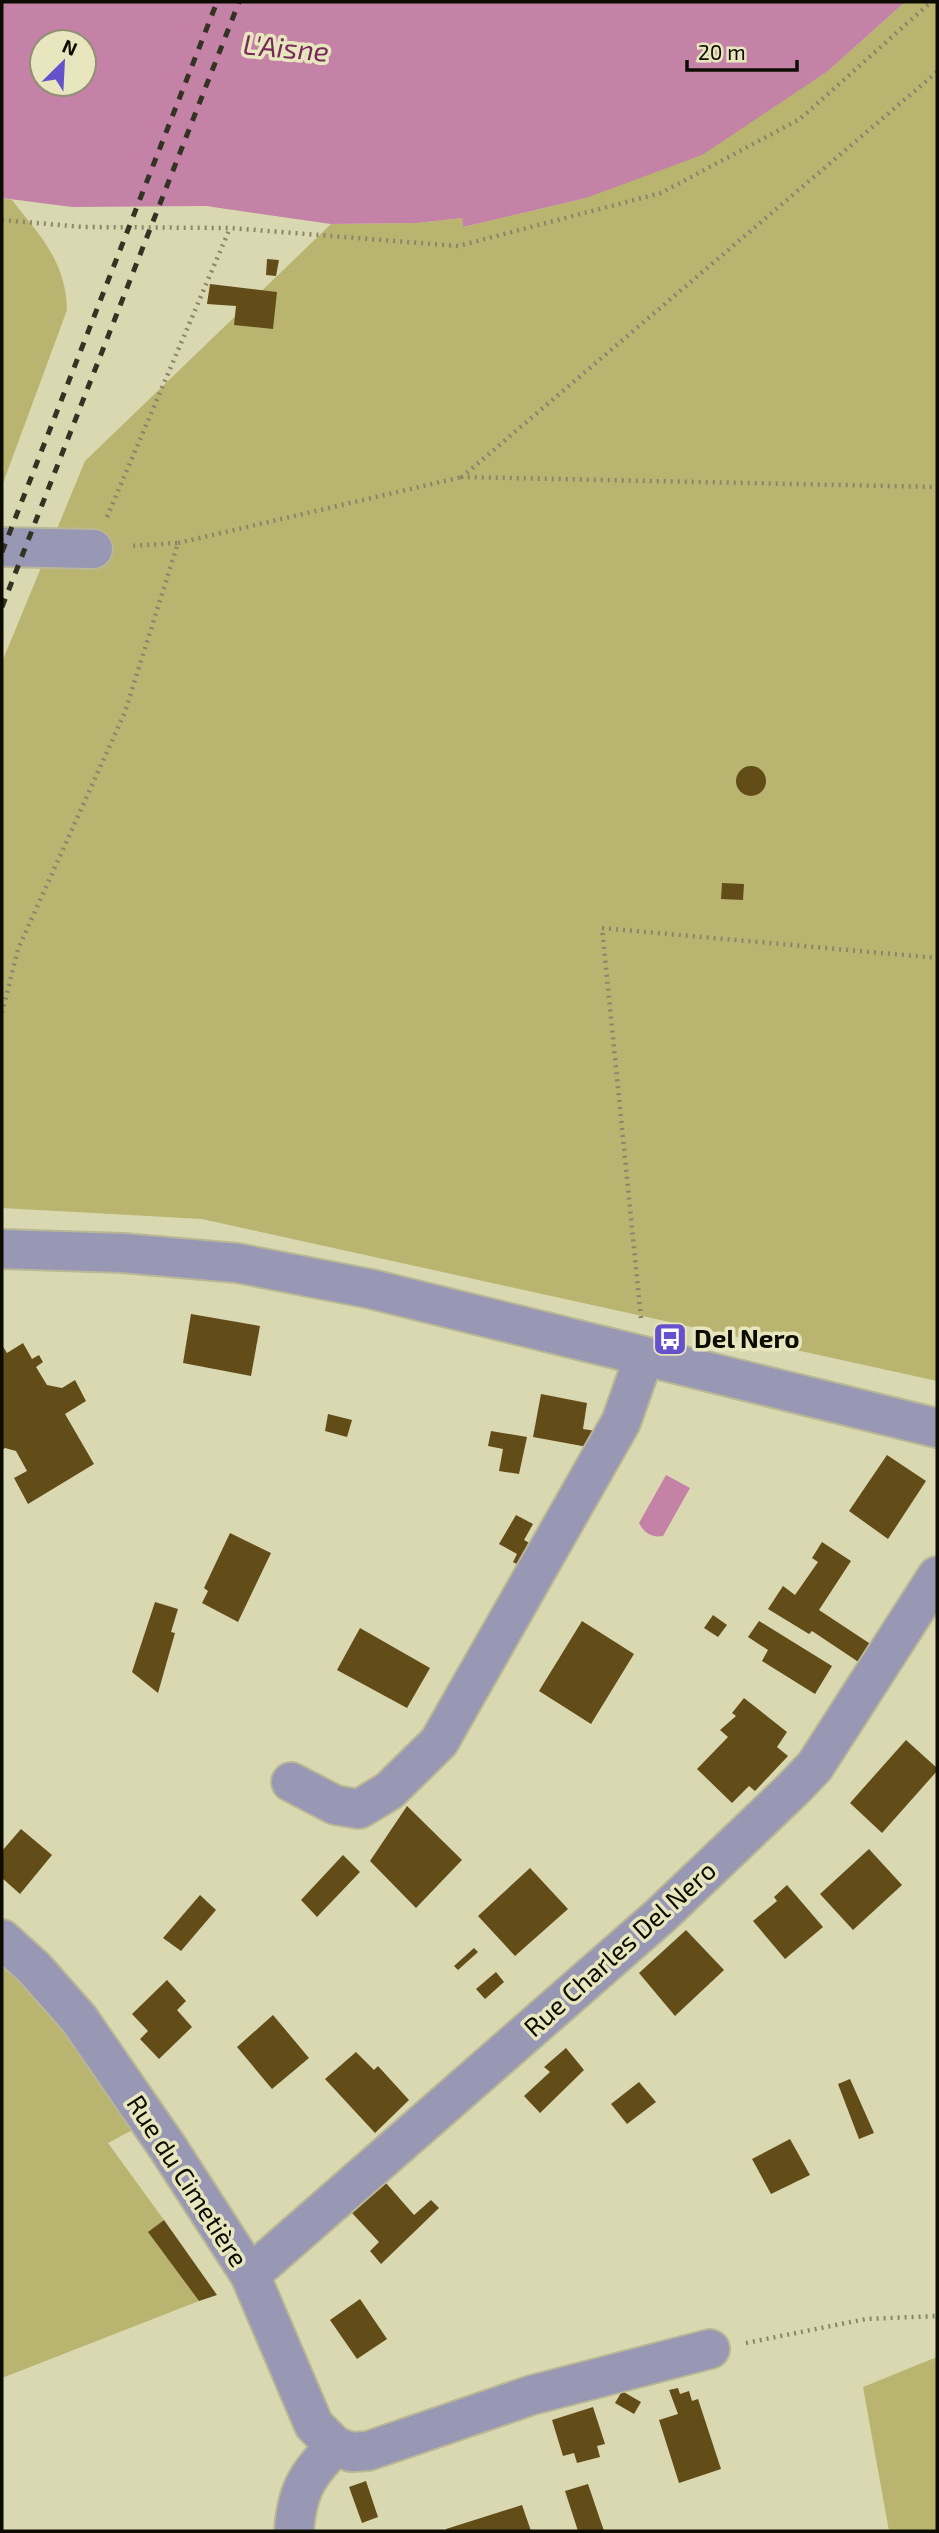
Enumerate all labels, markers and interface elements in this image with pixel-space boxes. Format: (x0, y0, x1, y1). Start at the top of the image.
water label: L'Aisne (242, 26, 330, 68)
north arrow (28, 28, 98, 98)
scale bar (687, 28, 797, 72)
text: N (59, 34, 81, 60)
text: 20 m (698, 39, 746, 64)
bus stop icon: Del Nero (651, 1320, 689, 1358)
place label: Del Nero (694, 1322, 800, 1353)
street label: Rue Charles Del Nero (517, 1854, 721, 2042)
street label: Rue du Cimetière (121, 2088, 255, 2272)

